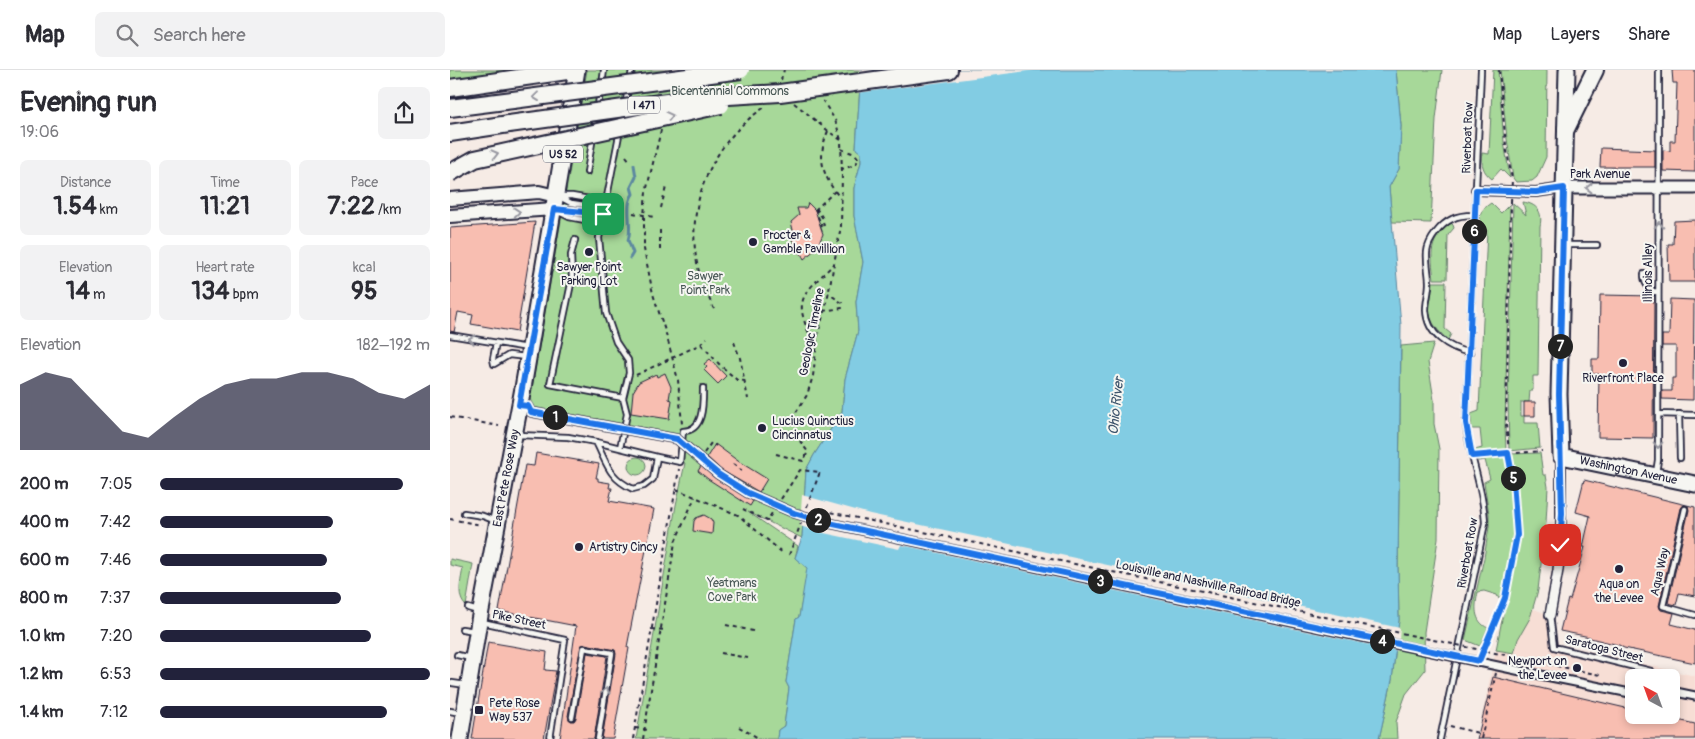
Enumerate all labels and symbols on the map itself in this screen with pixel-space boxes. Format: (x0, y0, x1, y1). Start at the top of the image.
park label: Bicentennial Commons (671, 84, 789, 99)
one-way arrow (532, 92, 541, 102)
road number: I 471 (628, 96, 660, 114)
street label: Riverboat Row (1459, 102, 1477, 174)
one-way arrow (666, 111, 675, 122)
road number: US 52 (543, 146, 583, 162)
one-way arrow (490, 149, 499, 160)
street label: Park Avenue (1570, 167, 1630, 182)
one-way arrow (1585, 183, 1593, 193)
pin (582, 193, 624, 235)
one-way arrow (513, 206, 521, 217)
pin: 6 (1462, 218, 1486, 244)
one-way arrow (1654, 221, 1664, 228)
place label: Procter & Gamble Pavillion (763, 228, 845, 257)
marker: Procter & Gamble Pavillion (747, 236, 759, 248)
street label: Illinois Alley (1641, 243, 1656, 303)
marker: Sawyer Point Parking Lot (583, 246, 595, 258)
place label: Sawyer Point Parking Lot (556, 260, 622, 289)
park label: Sawyer Point Park (680, 269, 730, 298)
street label: Geologic Timeline (796, 287, 828, 377)
one-way arrow (468, 334, 477, 344)
pin: 7 (1548, 334, 1572, 358)
marker: Riverfront Place (1617, 357, 1629, 369)
place label: Riverfront Place (1582, 371, 1664, 386)
water label: Ohio River (1105, 374, 1128, 436)
pin: 1 (542, 404, 568, 430)
place label: Lucius Quinctius Cincinnatus (772, 414, 854, 443)
marker: Lucius Quinctius Cincinnatus (756, 422, 768, 434)
street label: East Pete Rose Way (489, 428, 523, 528)
one-way arrow (1653, 442, 1663, 449)
street label: Washington Avenue (1578, 453, 1679, 488)
pin: 5 (1500, 466, 1526, 490)
pin: 2 (806, 508, 830, 532)
street label: Riverboat Row (1454, 517, 1482, 589)
pin (1539, 524, 1581, 566)
place label: Artistry Cincy (589, 540, 658, 555)
marker: Artistry Cincy (573, 541, 585, 553)
street label: Aqua Way (1647, 547, 1673, 597)
street label: Louisville and Nashville Railroad Bridge (1114, 557, 1302, 611)
marker: Aqua on the Levee (1613, 563, 1625, 575)
pin: 3 (1088, 568, 1112, 594)
park label: Yeatmans Cove Park (706, 576, 757, 605)
place label: Aqua on the Levee (1594, 577, 1644, 606)
street label: Pike Street (491, 607, 548, 633)
pin: 4 (1370, 628, 1394, 654)
street label: Saratoga Street (1563, 632, 1645, 666)
place label: Newport on the Levee (1508, 654, 1567, 683)
marker: Newport on the Levee (1571, 662, 1583, 674)
north arrow (1625, 669, 1680, 724)
one-way arrow (600, 687, 610, 695)
place label: Pete Rose Way 537 (489, 696, 540, 725)
marker: Pete Rose Way 537 (473, 704, 485, 716)

